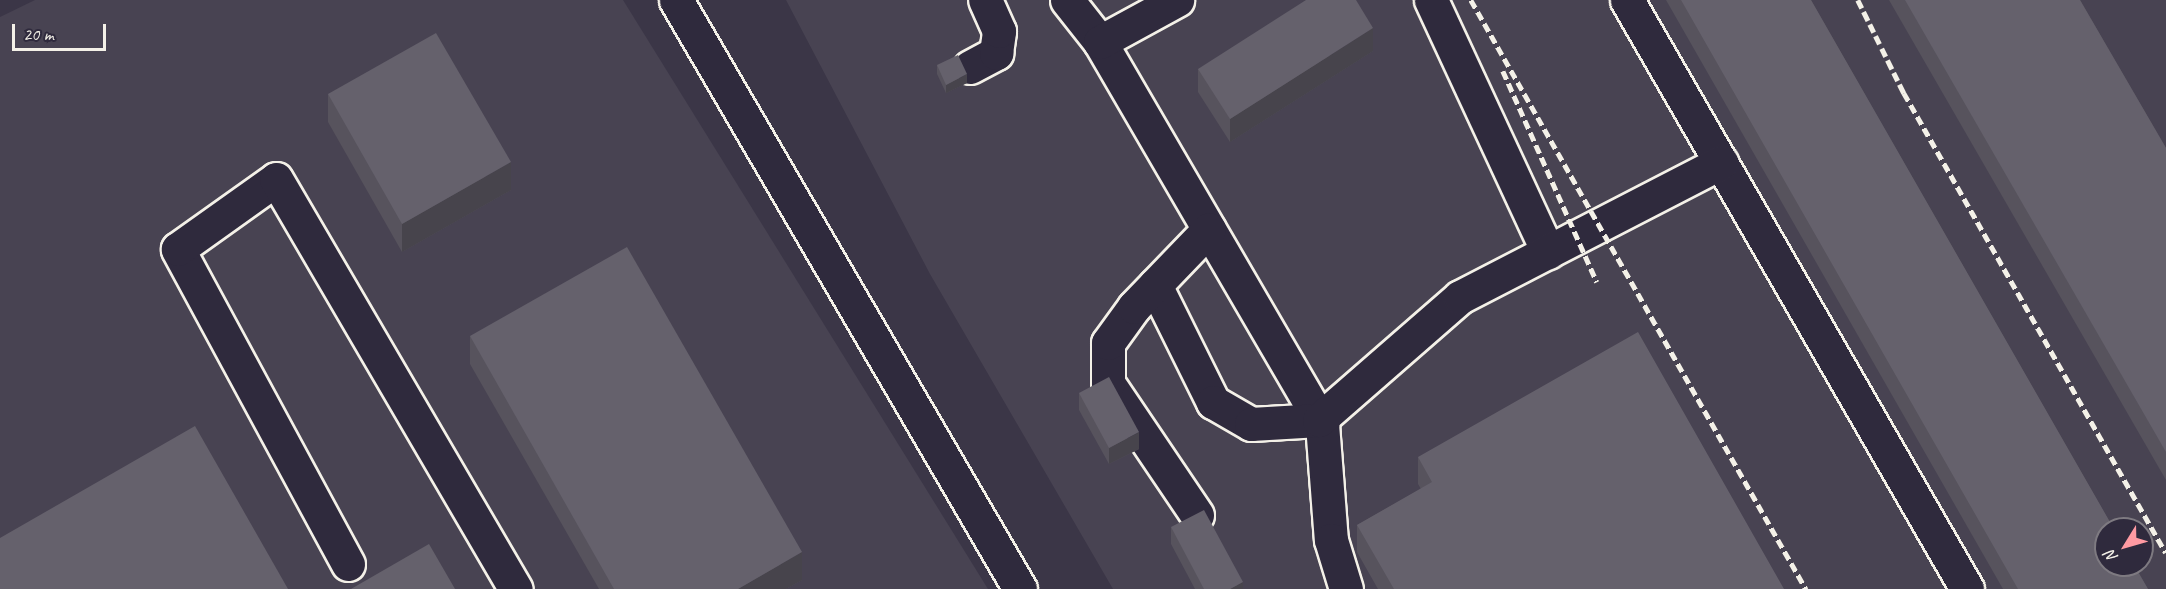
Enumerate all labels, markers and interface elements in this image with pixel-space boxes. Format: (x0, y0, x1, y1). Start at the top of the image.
scale bar (15, 12, 110, 50)
text: 20 m (23, 23, 54, 45)
north arrow (2094, 517, 2154, 577)
text: N (2100, 547, 2122, 567)

